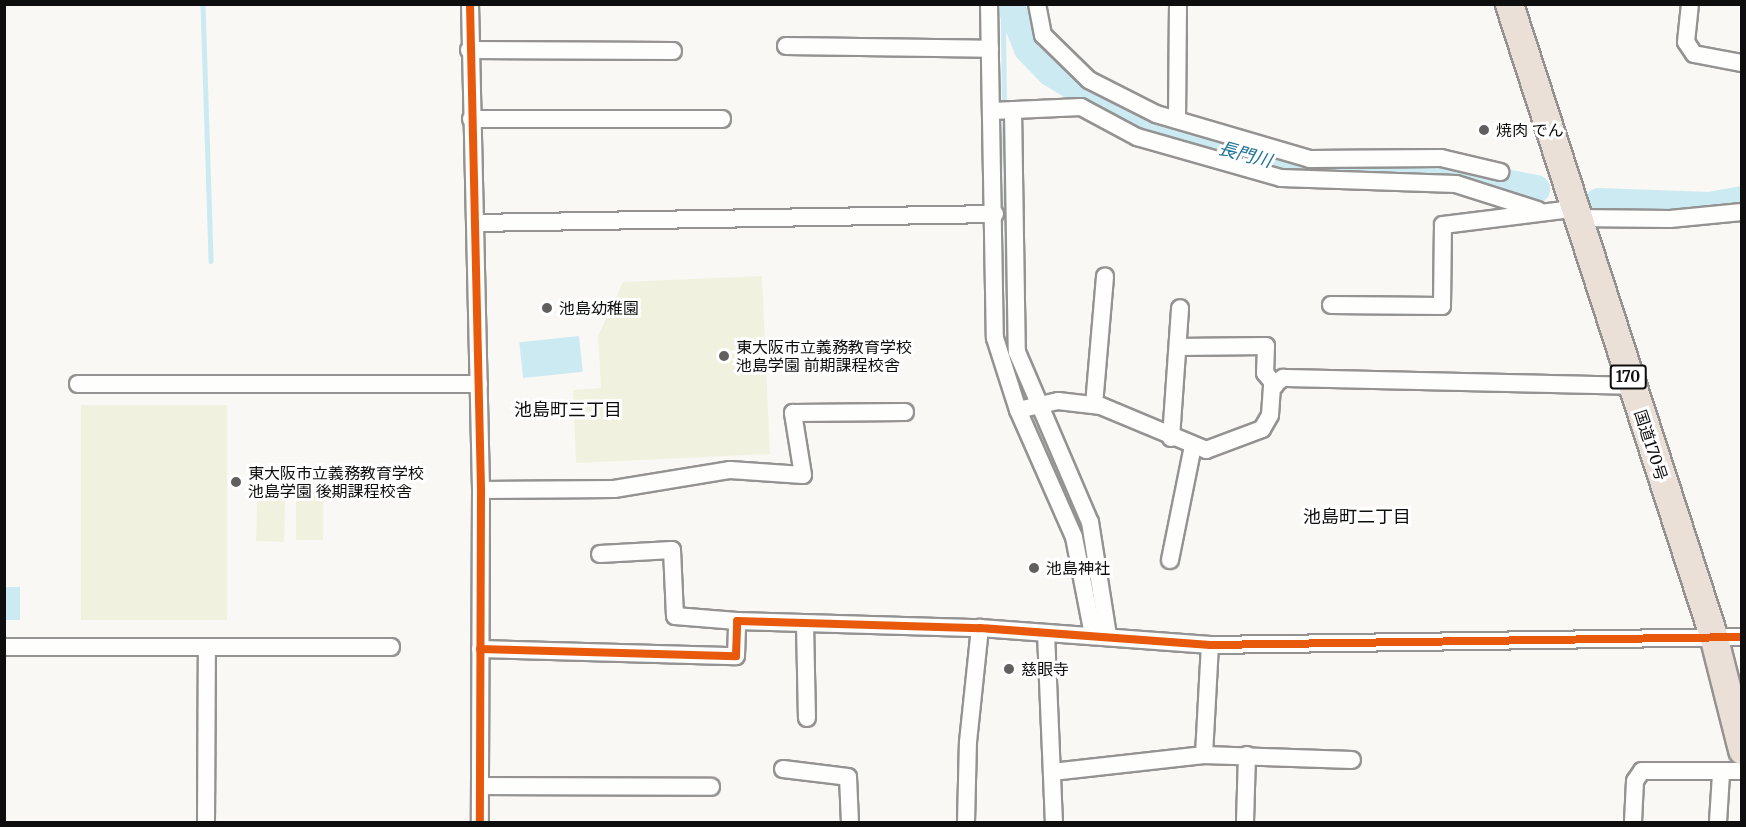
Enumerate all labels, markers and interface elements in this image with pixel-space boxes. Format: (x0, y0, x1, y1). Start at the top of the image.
place label: 焼肉 でん (1496, 120, 1564, 140)
marker: 焼肉 でん (1477, 123, 1491, 137)
water label: 長門川 (1216, 138, 1274, 172)
place label: 池島幼稚園 (559, 298, 639, 318)
marker: 池島幼稚園 (540, 301, 554, 315)
place label: 東大阪市立義務教育学校 池島学園 前期課程校舎 (736, 337, 912, 375)
marker: 東大阪市立義務教育学校 池島学園 前期課程校舎 (717, 349, 731, 363)
road number: 170 (1608, 365, 1648, 389)
district label: 池島町三丁目 (514, 399, 622, 421)
street label: 国道170号 (1631, 407, 1671, 483)
place label: 東大阪市立義務教育学校 池島学園 後期課程校舎 (248, 463, 424, 501)
marker: 東大阪市立義務教育学校 池島学園 後期課程校舎 (229, 475, 243, 489)
district label: 池島町二丁目 (1303, 506, 1411, 528)
place label: 池島神社 (1046, 558, 1110, 578)
marker: 池島神社 (1027, 561, 1041, 575)
place label: 慈眼寺 (1021, 659, 1069, 679)
marker: 慈眼寺 (1002, 662, 1016, 676)

